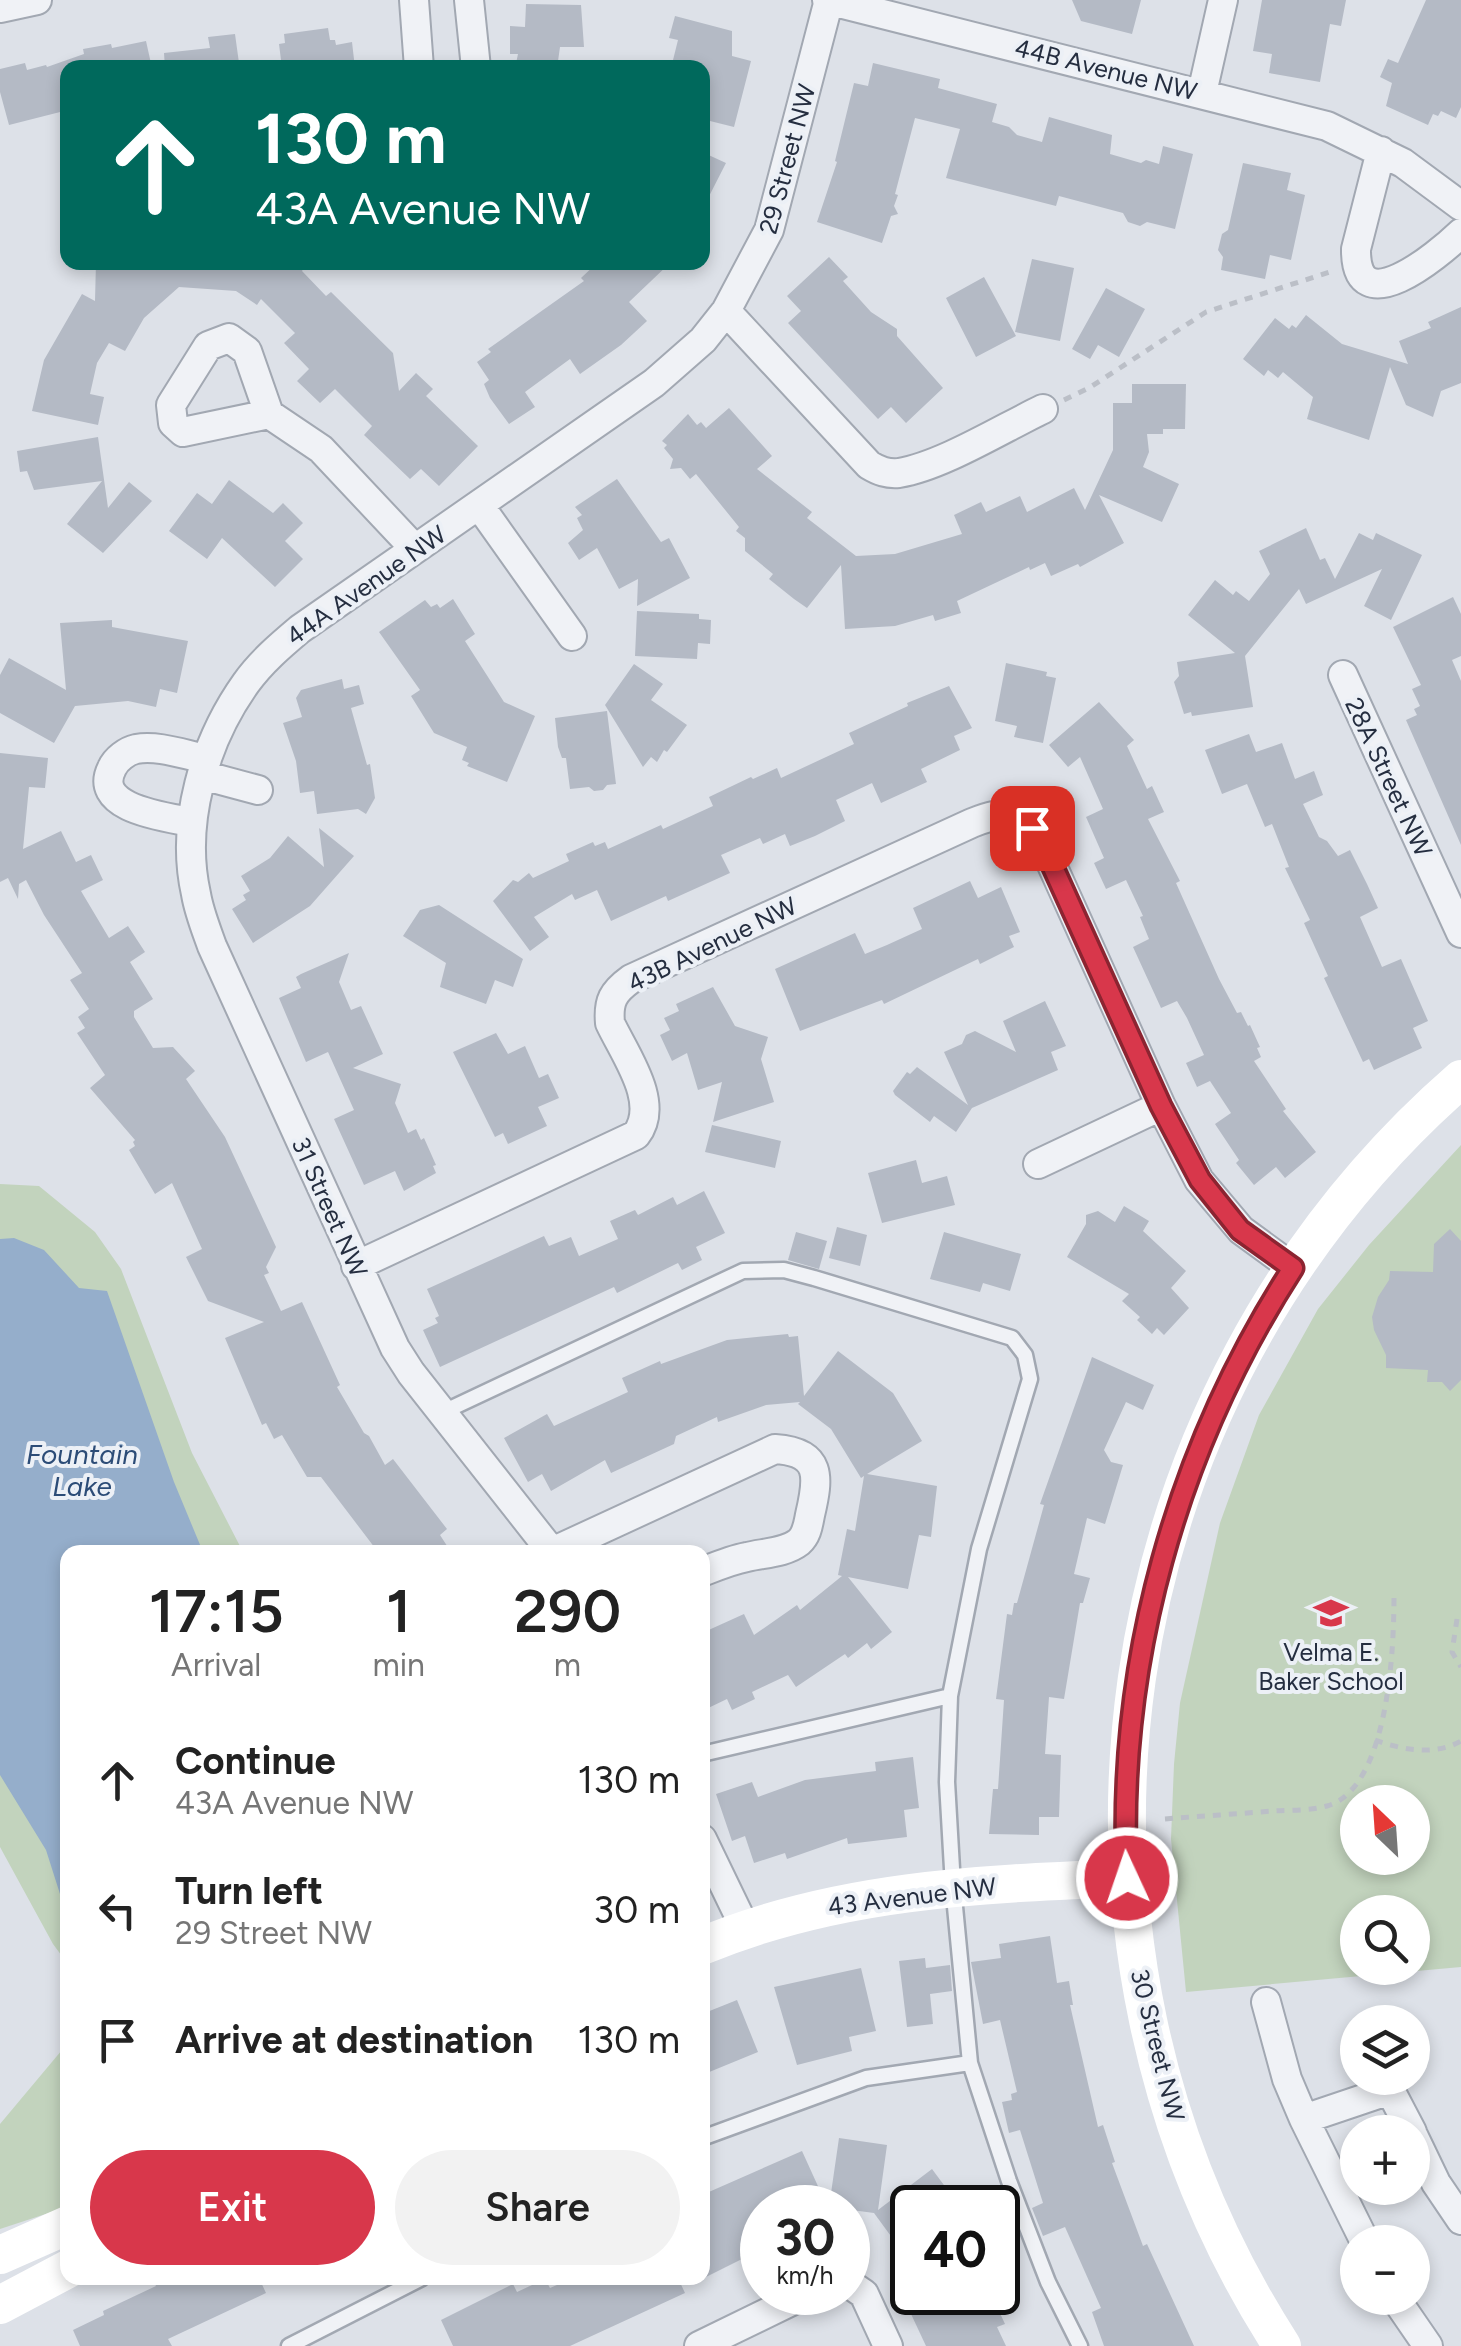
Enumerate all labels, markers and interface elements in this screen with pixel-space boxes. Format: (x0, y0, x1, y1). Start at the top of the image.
street label: 44B Avenue NW (1012, 32, 1200, 106)
street label: 29 Street NW (753, 81, 821, 237)
text: 130 m (255, 96, 447, 181)
icon: ahead (90, 100, 220, 230)
text: 43A Avenue NW (255, 181, 590, 235)
street label: 44A Avenue NW (280, 519, 452, 651)
street label: 28A Street NW (1339, 693, 1439, 861)
pin (990, 786, 1075, 871)
icon: arrive (1005, 801, 1060, 856)
street label: 43B Avenue NW (622, 890, 802, 998)
street label: 31 Street NW (286, 1133, 374, 1281)
water label: Fountain Lake (26, 1437, 138, 1503)
text: 17:15 (149, 1575, 284, 1647)
text: 1 (386, 1575, 411, 1647)
text: 290 (514, 1575, 621, 1647)
school or university icon: Velma E. Baker School (1312, 1594, 1350, 1632)
place label: Velma E. Baker School (1258, 1637, 1404, 1696)
text: Arrival (171, 1646, 261, 1684)
text: min (372, 1646, 425, 1684)
text: m (554, 1646, 581, 1684)
text: Continue (175, 1738, 336, 1784)
icon: ahead (90, 1753, 145, 1808)
text: 130 m (578, 1757, 680, 1803)
text: 43A Avenue NW (175, 1784, 413, 1822)
north arrow (1340, 1785, 1430, 1875)
map controls (1340, 1785, 1430, 2315)
position arrow (1075, 1826, 1179, 1930)
text: Turn left (175, 1868, 323, 1914)
street label: 43 Avenue NW (826, 1871, 998, 1921)
icon: left (90, 1883, 145, 1938)
text: 30 m (593, 1887, 680, 1933)
button: search (1340, 1895, 1430, 1985)
text: 29 Street NW (175, 1914, 372, 1952)
street label: 30 Street NW (1125, 1966, 1191, 2124)
button: layers (1340, 2005, 1430, 2095)
icon: arrive (90, 2013, 145, 2068)
text: Arrive at destination (175, 2017, 533, 2063)
text: 130 m (578, 2017, 680, 2063)
button: + (1340, 2115, 1430, 2205)
button: Exit (90, 2150, 375, 2265)
button: Share (395, 2150, 680, 2265)
speed limit sign: 40 (890, 2185, 1020, 2315)
text: 30 (775, 2207, 835, 2268)
button: − (1340, 2225, 1430, 2315)
text: km/h (776, 2260, 834, 2290)

